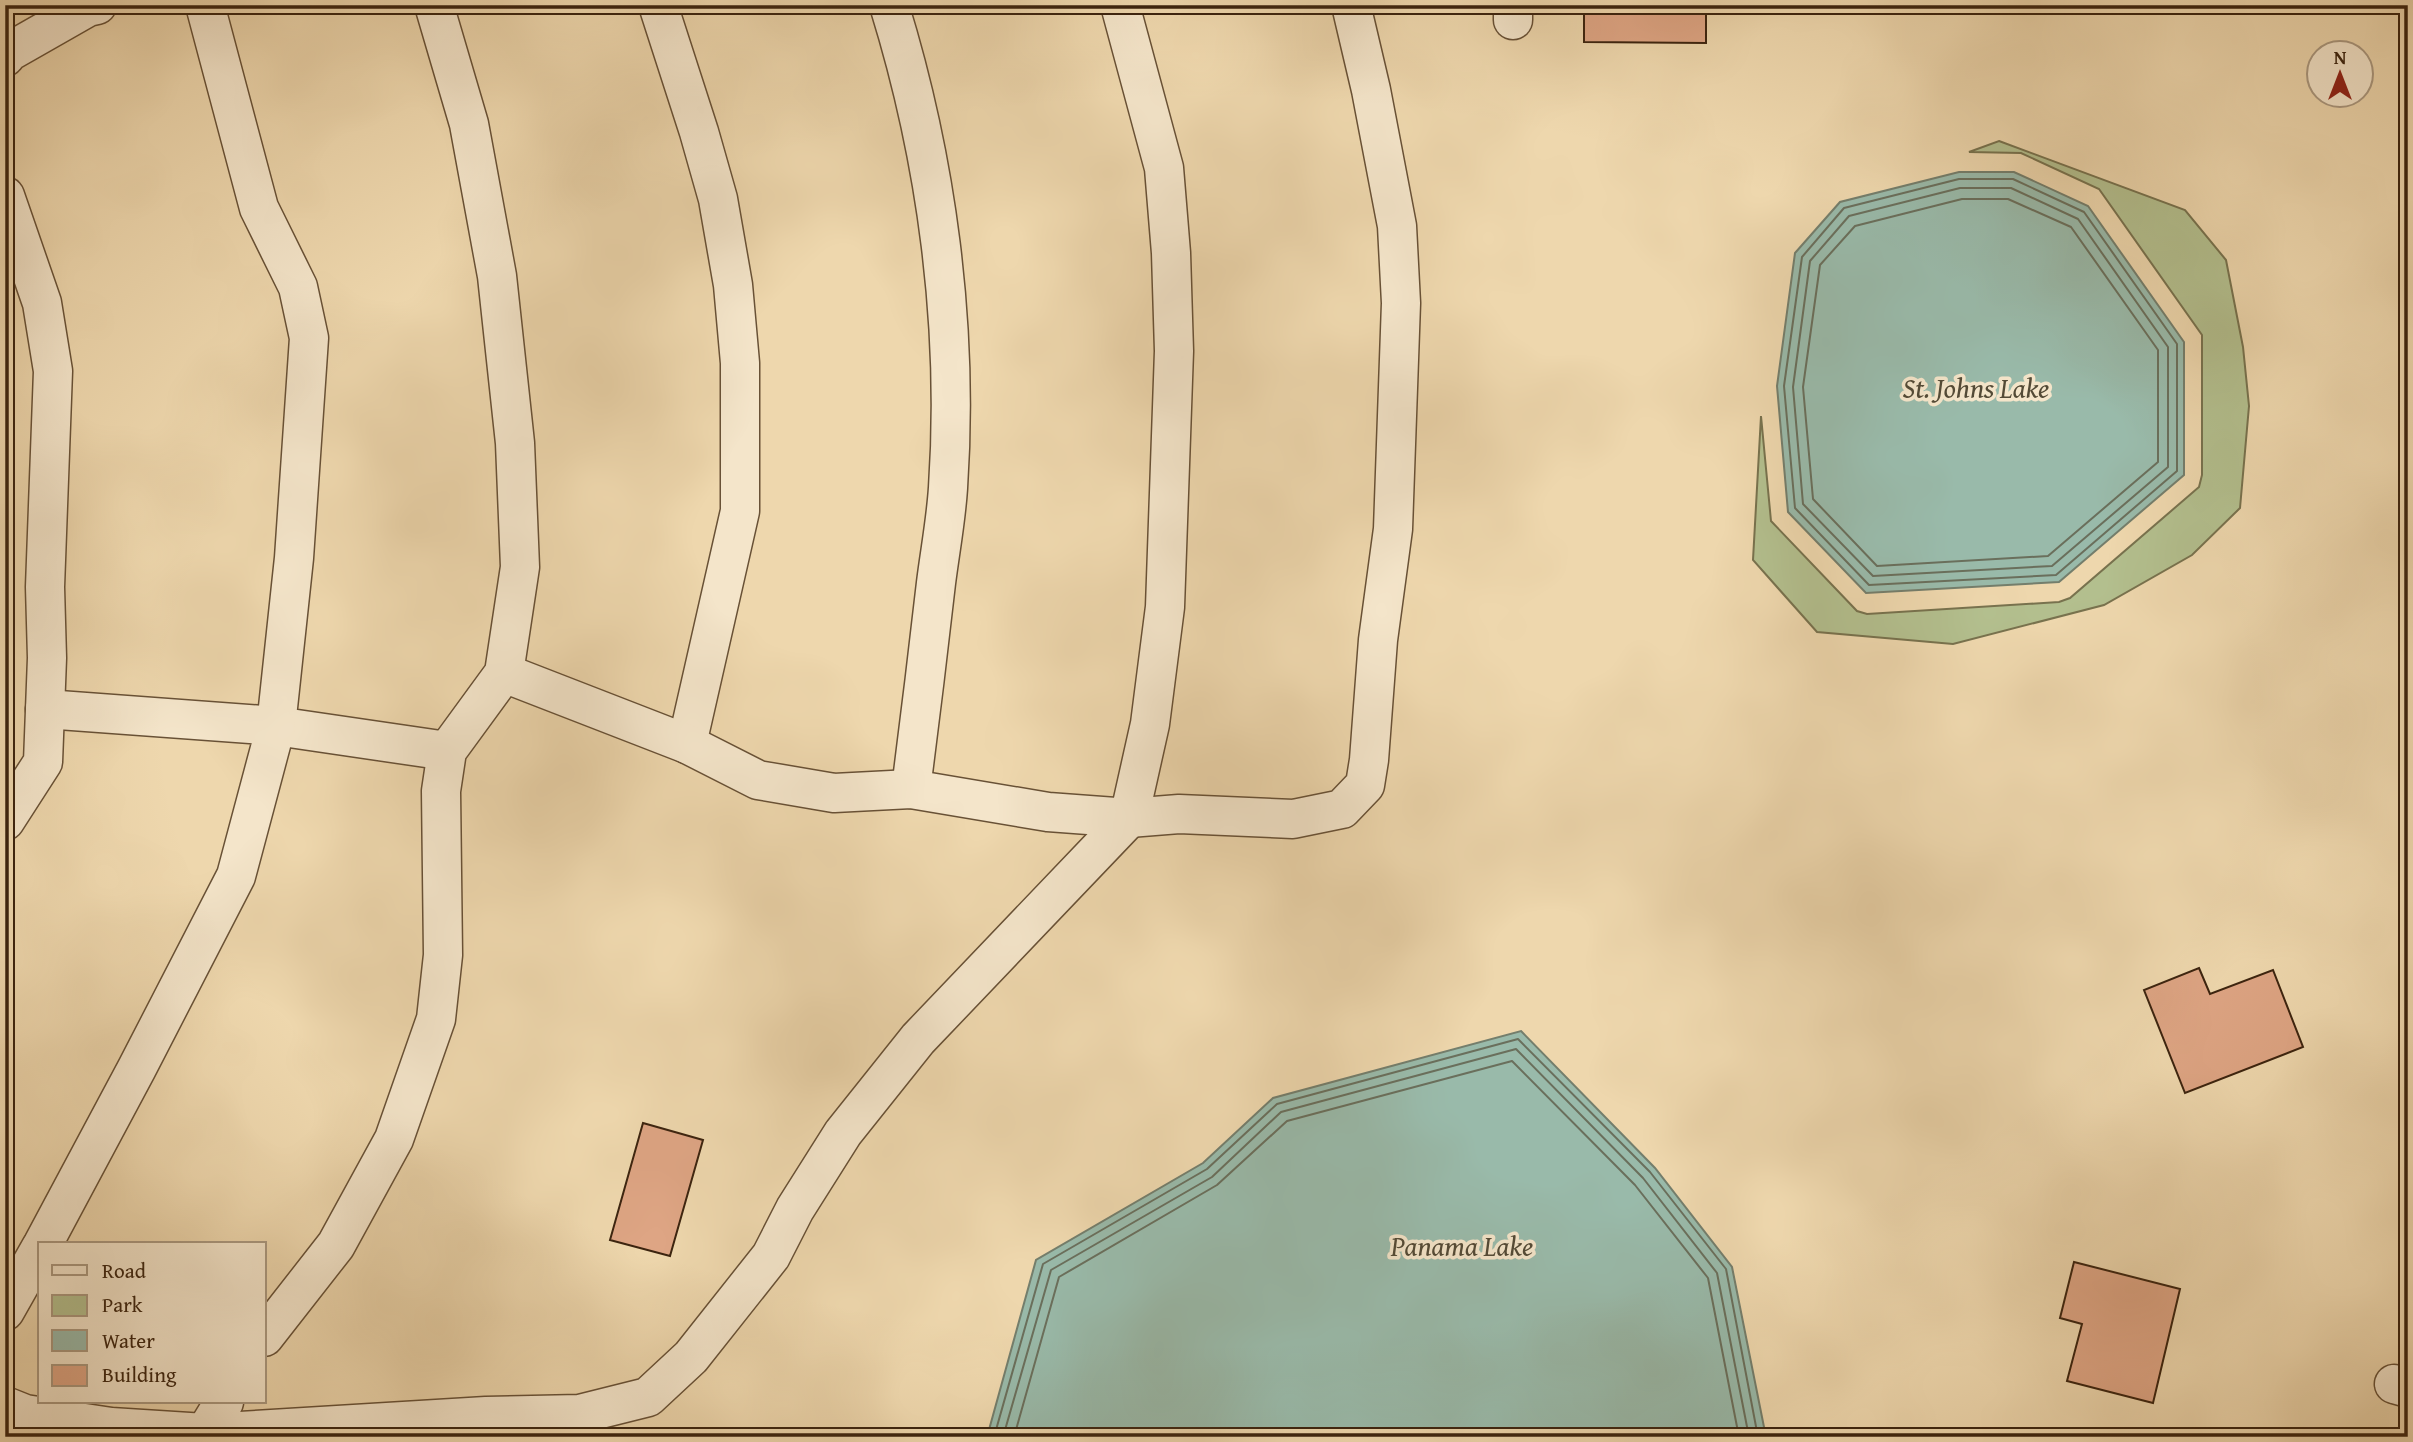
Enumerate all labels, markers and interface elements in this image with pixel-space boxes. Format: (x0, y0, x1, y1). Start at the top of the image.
north arrow (2304, 38, 2374, 108)
text: N (2334, 43, 2347, 71)
water label: St. Johns Lake (1903, 367, 2049, 408)
water label: Panama Lake (1390, 1225, 1533, 1266)
legend (38, 1242, 266, 1404)
text: Road (102, 1255, 147, 1286)
text: Park (102, 1289, 143, 1320)
text: Water (102, 1325, 155, 1356)
text: Building (102, 1359, 177, 1390)

